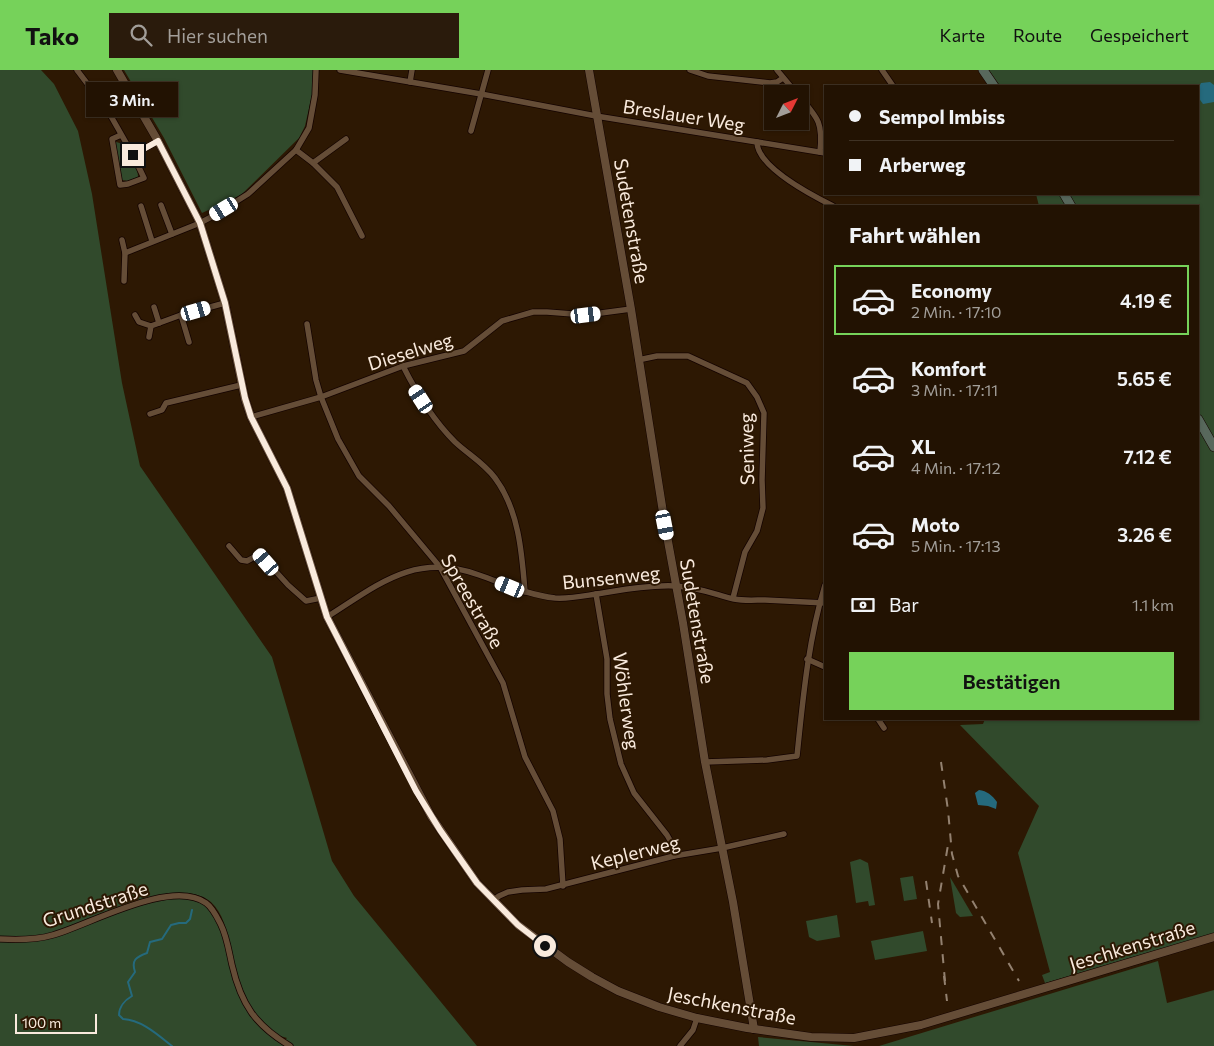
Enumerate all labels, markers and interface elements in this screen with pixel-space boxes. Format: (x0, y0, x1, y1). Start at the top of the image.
search box (109, 13, 459, 58)
text: Tako (25, 21, 79, 50)
icon: search (127, 21, 155, 49)
text: Hier suchen (167, 24, 268, 47)
text: Karte (940, 24, 985, 46)
text: Route (1013, 24, 1062, 46)
text: Gespeichert (1090, 24, 1189, 46)
callout: 3 Min. (87, 82, 179, 118)
north arrow (764, 85, 809, 130)
map controls (764, 85, 809, 130)
text: 3 Min. (109, 90, 155, 109)
street label: Breslauer Weg (621, 94, 747, 136)
text: Sempol Imbiss (879, 105, 1005, 128)
route end (122, 144, 144, 166)
text: Arberweg (879, 153, 965, 176)
street label: Sudetenstraße (610, 157, 654, 285)
car (207, 195, 240, 223)
text: Fahrt wählen (849, 221, 981, 248)
icon: car (851, 278, 896, 323)
text: Economy (911, 279, 992, 302)
text: 4.19 € (1120, 289, 1172, 312)
car (179, 300, 212, 322)
text: 2 Min. · 17:10 (911, 302, 1002, 321)
car (570, 306, 601, 324)
street label: Dieselweg (365, 327, 455, 375)
icon: car (851, 356, 896, 401)
text: Komfort (911, 357, 986, 380)
text: 5.65 € (1117, 367, 1172, 390)
text: 3 Min. · 17:11 (911, 380, 998, 399)
car (406, 382, 435, 416)
street label: Seniweg (734, 413, 758, 485)
icon: car (851, 434, 896, 479)
text: XL (911, 435, 936, 458)
text: 7.12 € (1124, 445, 1172, 468)
text: 4 Min. · 17:12 (911, 458, 1001, 477)
car (654, 509, 675, 541)
icon: car (851, 512, 896, 557)
text: Moto (911, 513, 960, 536)
text: 3.26 € (1117, 523, 1172, 546)
text: 5 Min. · 17:13 (911, 536, 1001, 555)
car (250, 546, 281, 578)
street label: Spreestraße (437, 550, 509, 652)
street label: Sudetenstraße (676, 557, 720, 685)
street label: Bunsenweg (561, 560, 661, 594)
car (493, 574, 526, 600)
icon: cash (849, 591, 877, 619)
text: Bar (889, 593, 919, 616)
text: 1.1 km (1132, 595, 1174, 614)
street label: Wöhlerweg (609, 651, 645, 751)
button: Bestätigen (849, 652, 1174, 710)
street label: Keplerweg (588, 830, 682, 874)
street label: Grundstraße (39, 876, 151, 932)
street label: Jeschkenstraße (1066, 915, 1198, 975)
route start (534, 935, 556, 957)
street label: Jeschkenstraße (666, 981, 798, 1029)
scale bar (15, 1011, 98, 1034)
text: 100 m (22, 1014, 61, 1031)

